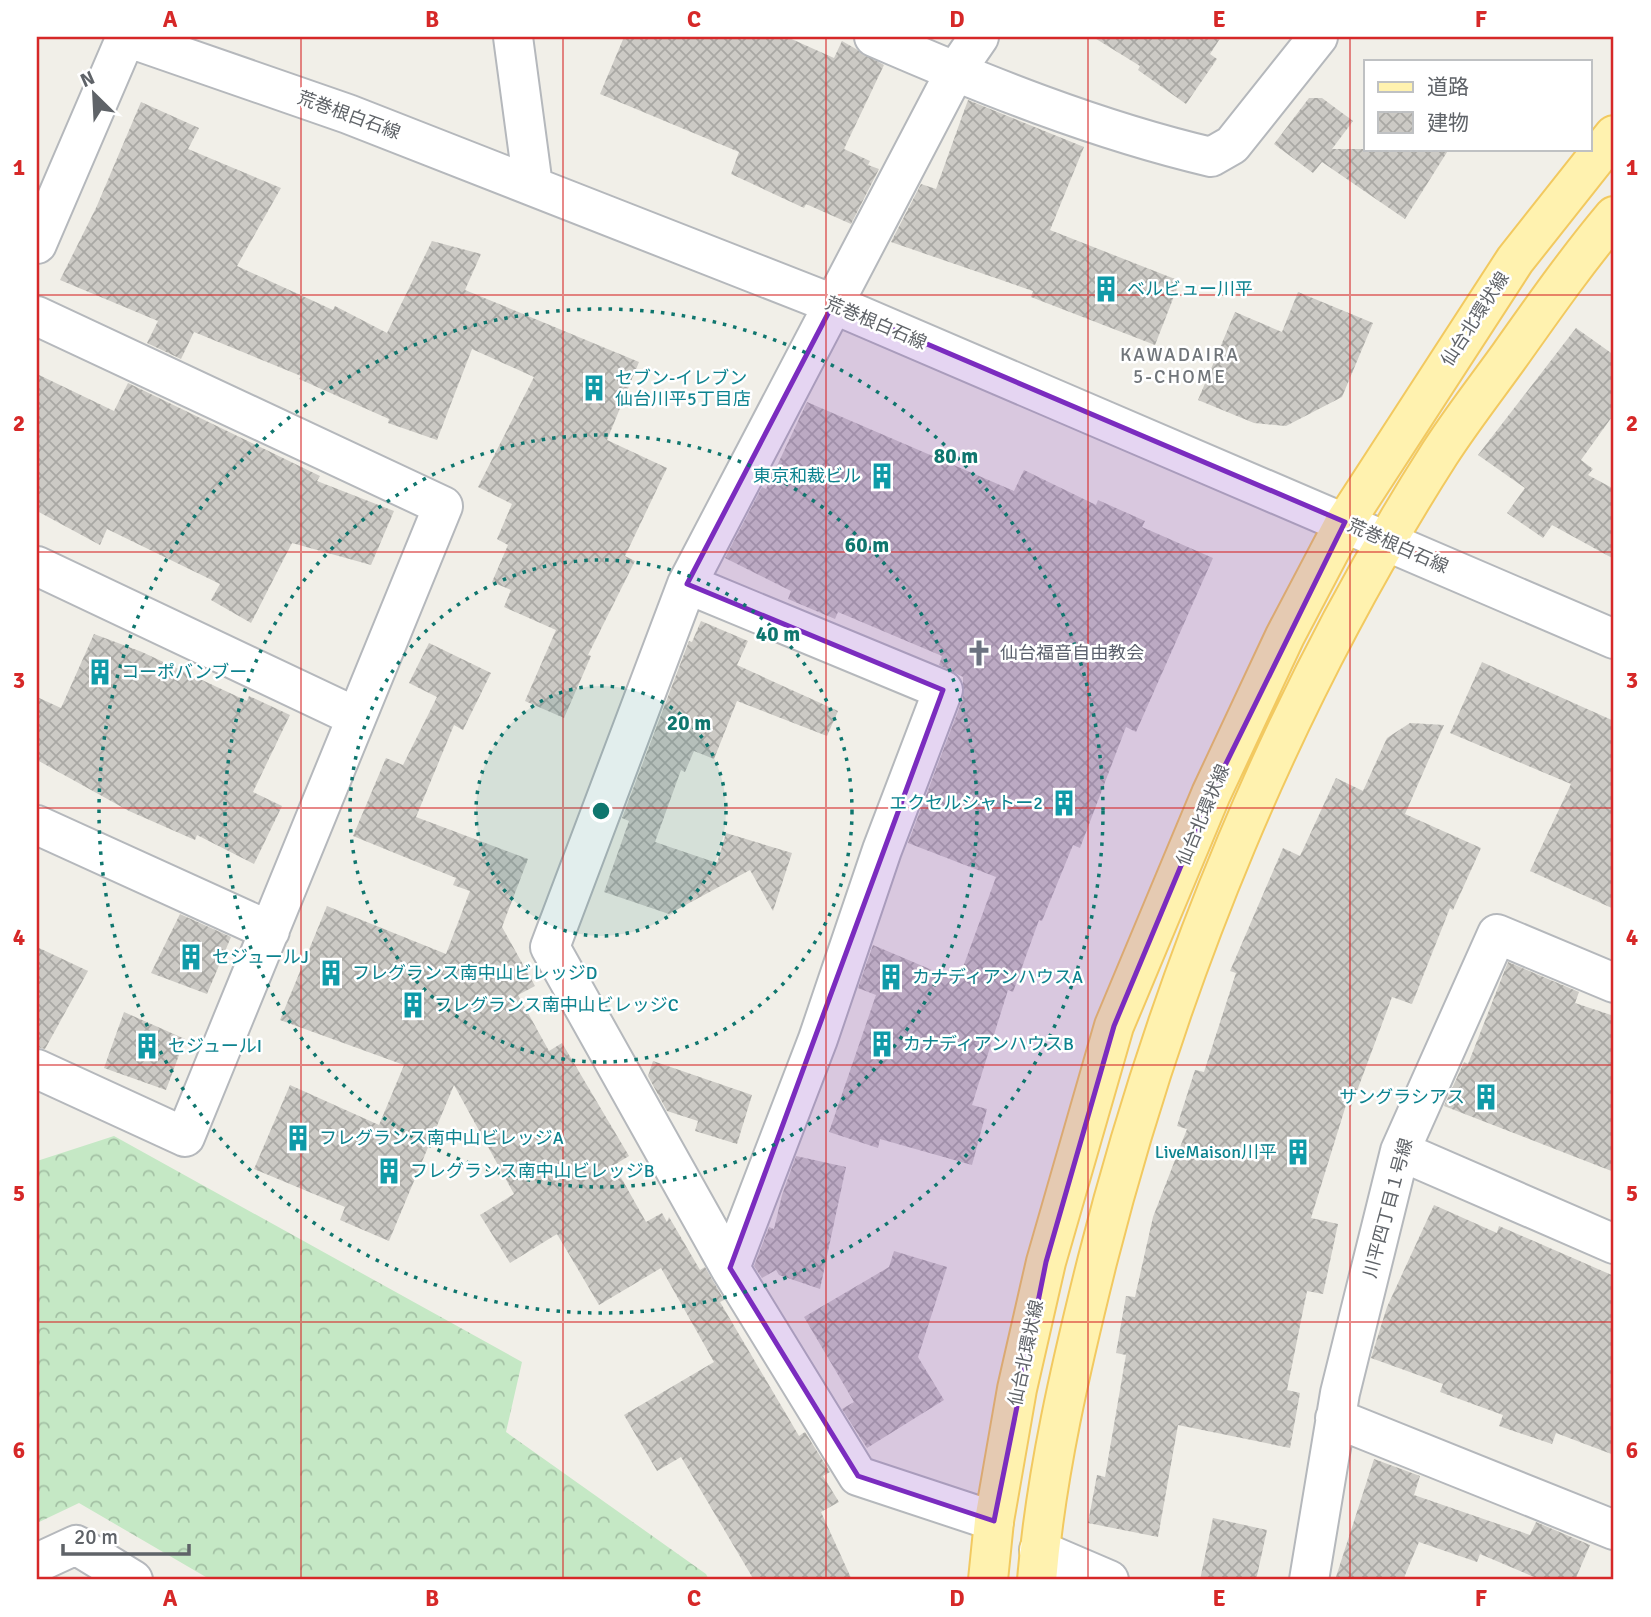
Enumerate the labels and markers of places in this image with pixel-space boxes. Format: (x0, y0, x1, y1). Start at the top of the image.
building icon: ベルビュー川平 (1091, 274, 1121, 304)
place label: ベルビュー川平 (1127, 278, 1253, 300)
place label: セブン-イレブン 仙台川平5丁目店 (615, 367, 751, 410)
building icon: セブン-イレブン 仙台川平5丁目店 (579, 373, 609, 403)
building icon: 東京和裁ビル (867, 461, 897, 491)
place label: 東京和裁ビル (753, 465, 861, 487)
church icon: 仙台福音自由教会 (964, 638, 994, 668)
place label: 仙台福音自由教会 (1000, 642, 1144, 664)
building icon: コーポバンブー (85, 657, 115, 687)
place label: コーポバンブー (121, 661, 247, 683)
building icon: エクセルシャトー2 (1049, 788, 1079, 818)
place label: エクセルシャトー2 (889, 792, 1043, 814)
centre of rings (589, 799, 613, 823)
building icon: セジュールJ (176, 942, 206, 972)
place label: セジュールJ (212, 946, 309, 968)
building icon: フレグランス南中山ビレッジD (316, 958, 346, 988)
place label: フレグランス南中山ビレッジD (352, 962, 597, 984)
building icon: カナディアンハウスA (876, 962, 906, 992)
place label: カナディアンハウスA (912, 966, 1083, 988)
building icon: フレグランス南中山ビレッジC (398, 990, 428, 1020)
place label: フレグランス南中山ビレッジC (434, 994, 679, 1016)
building icon: カナディアンハウスB (867, 1029, 897, 1059)
building icon: セジュールI (132, 1031, 162, 1061)
place label: カナディアンハウスB (903, 1033, 1074, 1055)
place label: セジュールI (168, 1035, 262, 1057)
building icon: サングラシアス (1471, 1082, 1501, 1112)
place label: サングラシアス (1339, 1086, 1465, 1108)
building icon: フレグランス南中山ビレッジA (283, 1123, 313, 1153)
place label: フレグランス南中山ビレッジA (319, 1127, 564, 1149)
building icon: LiveMaison川平 (1283, 1137, 1313, 1167)
place label: LiveMaison川平 (1155, 1141, 1277, 1163)
building icon: フレグランス南中山ビレッジB (374, 1156, 404, 1186)
place label: フレグランス南中山ビレッジB (410, 1160, 655, 1182)

